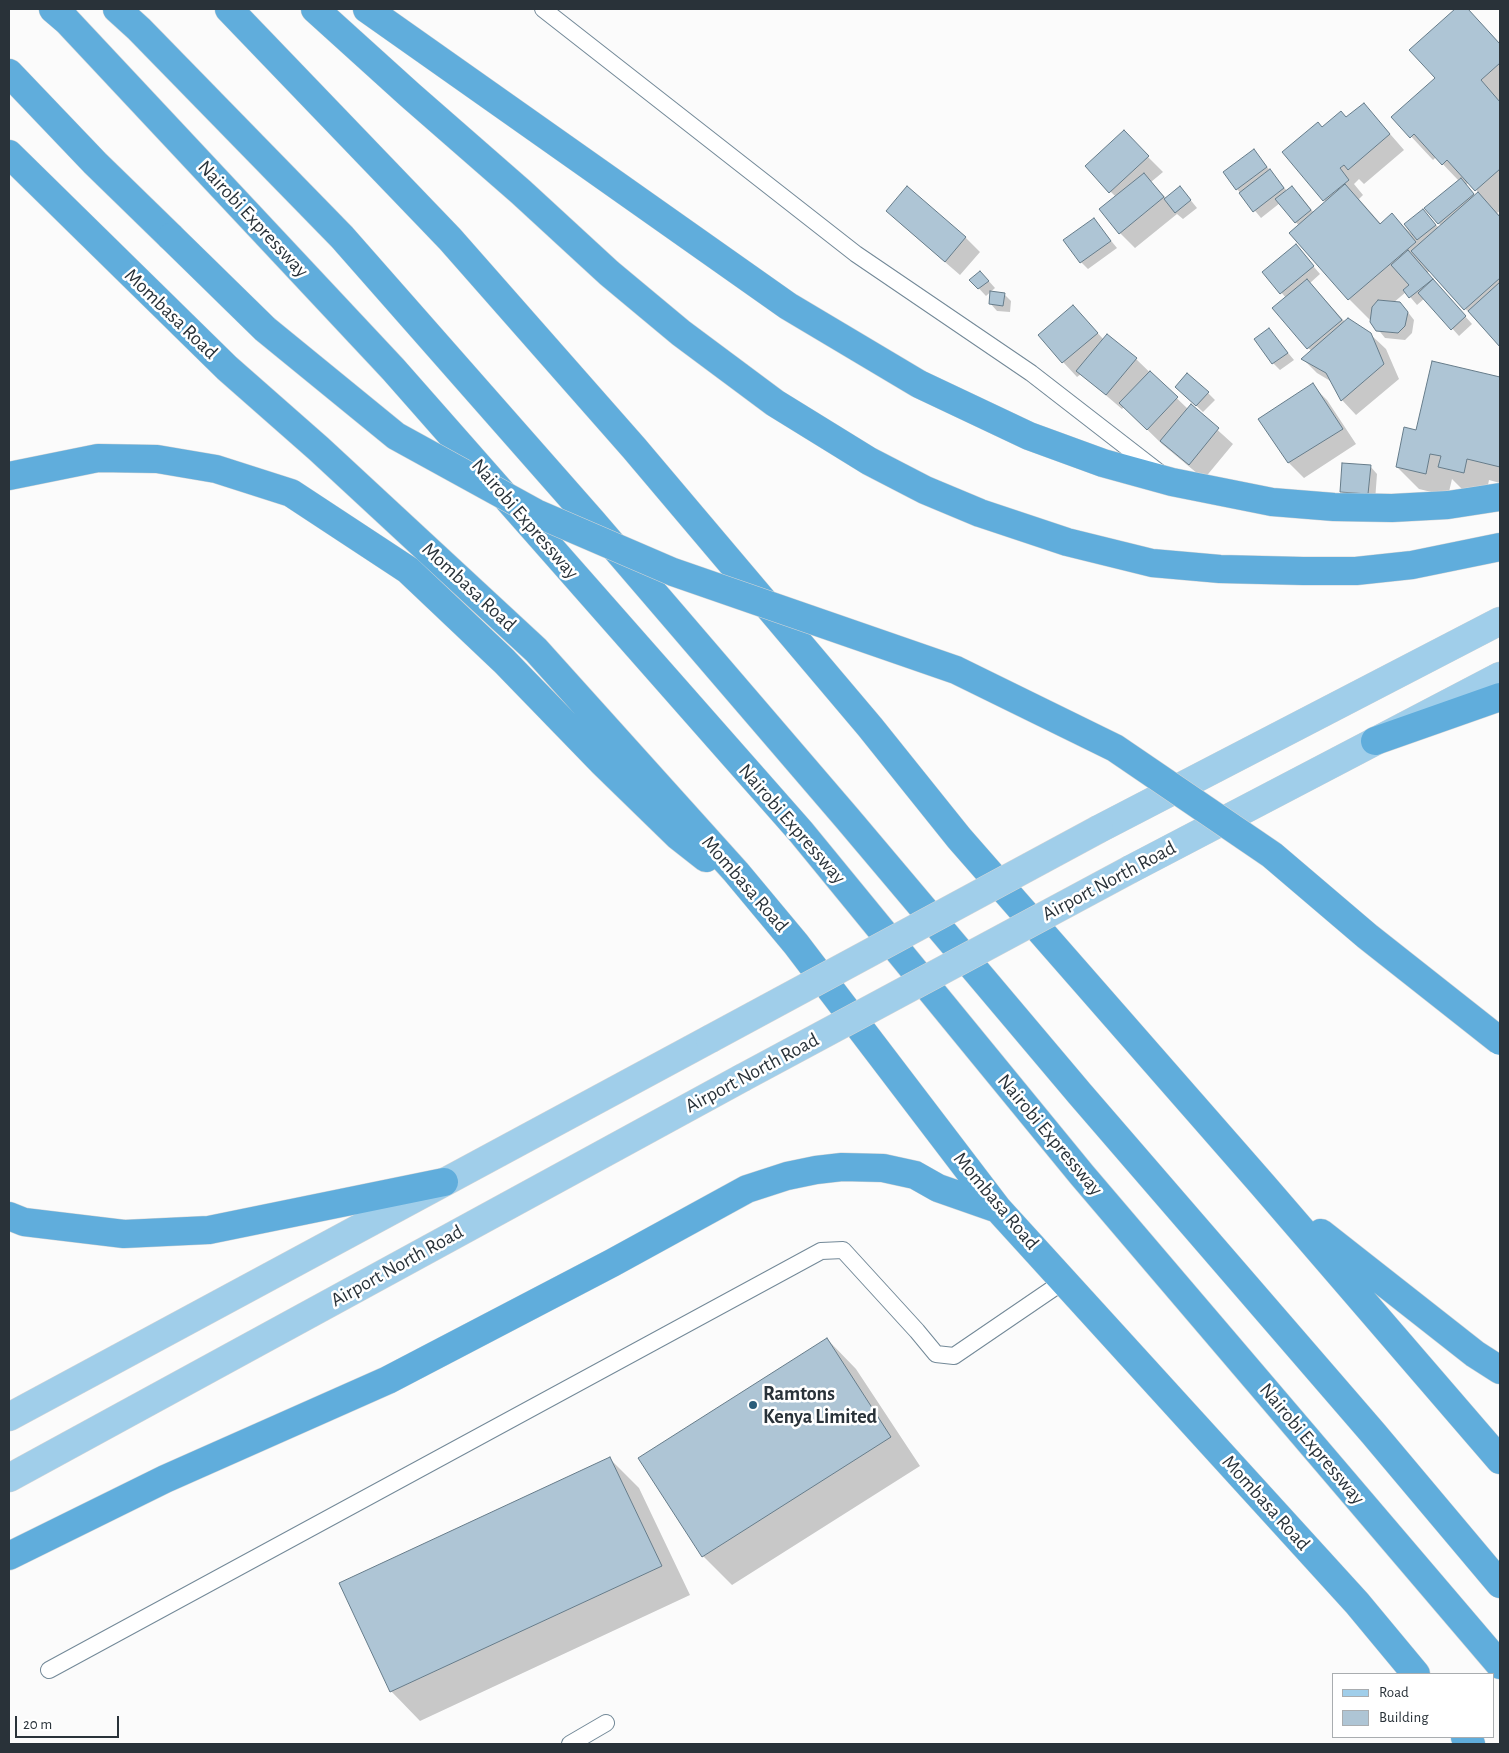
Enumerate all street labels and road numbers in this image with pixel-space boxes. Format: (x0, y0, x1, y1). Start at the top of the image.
street label: Nairobi Expressway (193, 155, 313, 283)
street label: Mombasa Road (119, 264, 223, 364)
street label: Nairobi Expressway (466, 454, 584, 584)
street label: Mombasa Road (417, 537, 521, 637)
street label: Nairobi Expressway (733, 759, 851, 889)
street label: Mombasa Road (697, 831, 793, 937)
street label: Airport North Road (1038, 836, 1180, 926)
street label: Airport North Road (681, 1028, 823, 1118)
street label: Nairobi Expressway (992, 1069, 1108, 1201)
street label: Mombasa Road (948, 1147, 1044, 1255)
street label: Airport North Road (326, 1220, 468, 1312)
street label: Nairobi Expressway (1254, 1378, 1370, 1510)
street label: Mombasa Road (1217, 1450, 1315, 1556)

